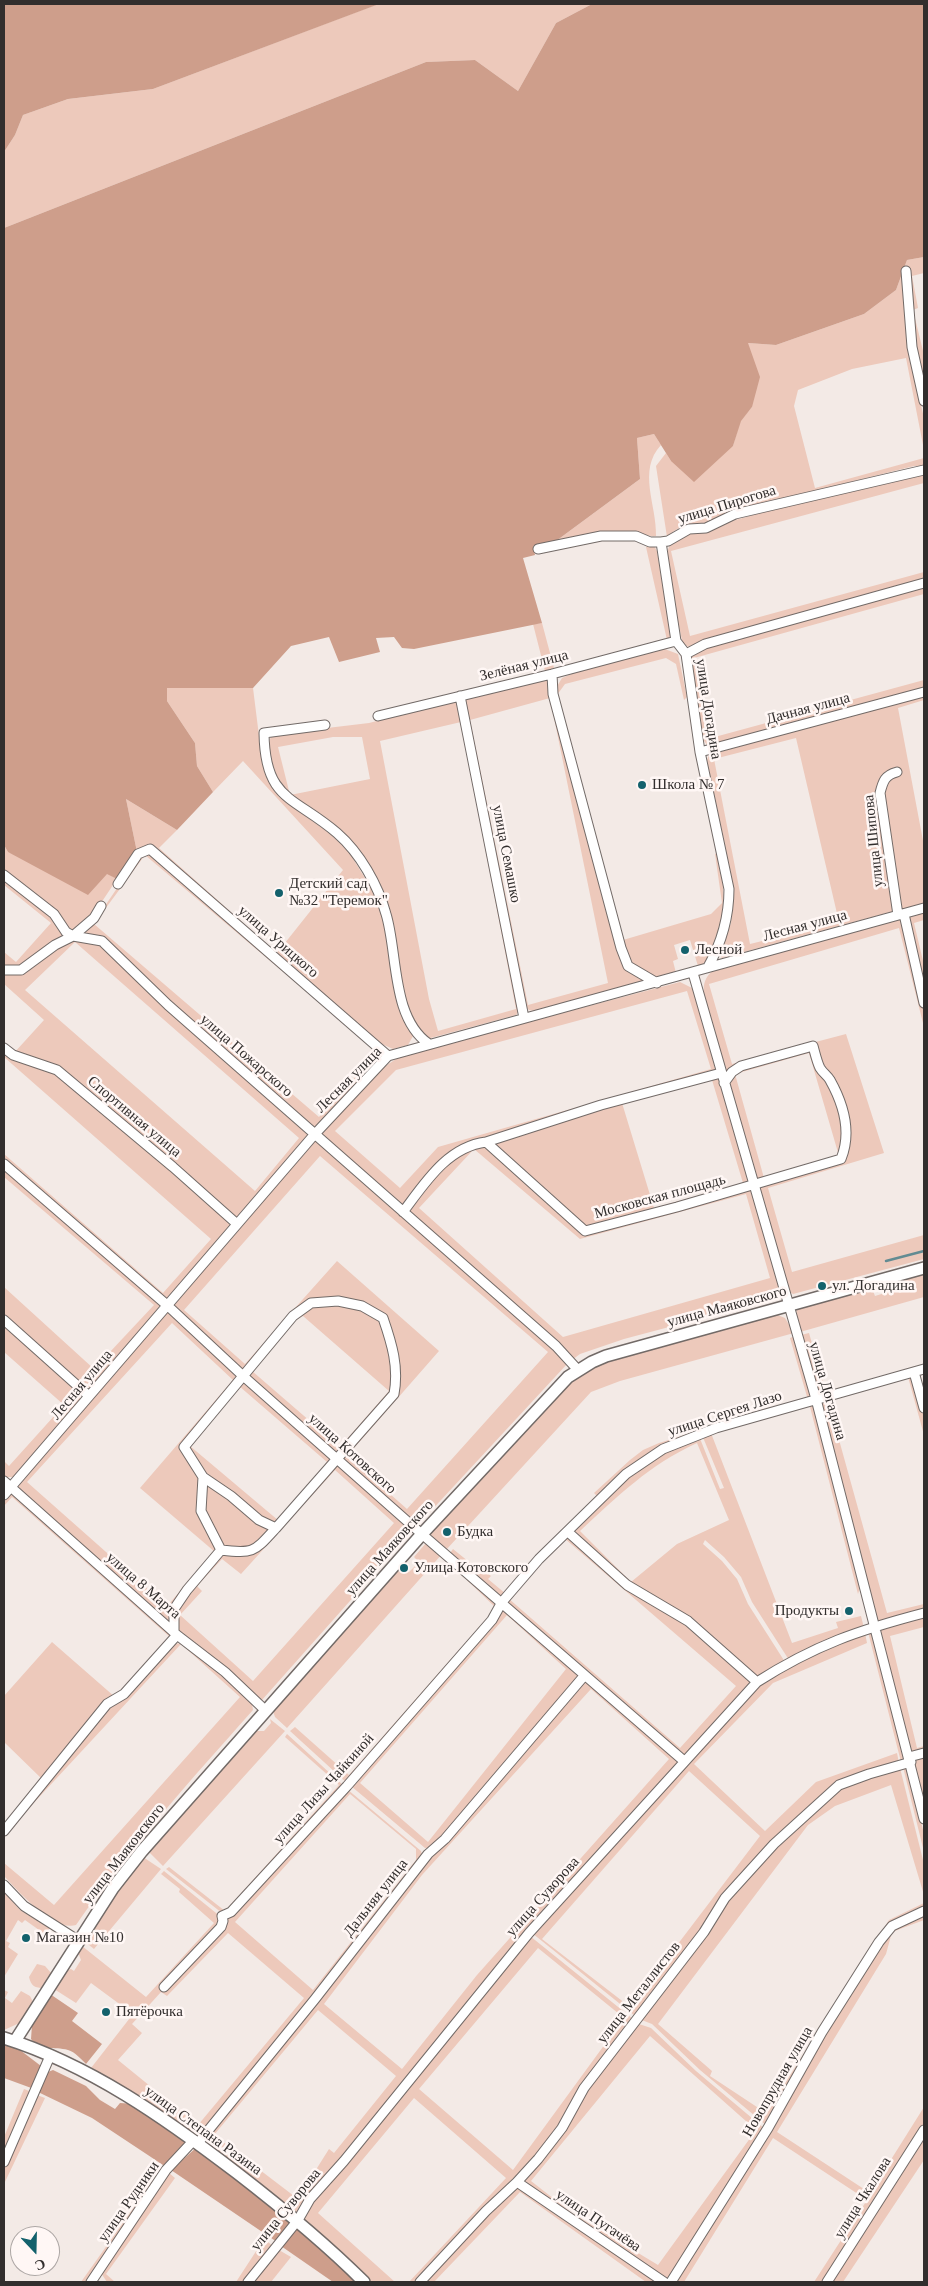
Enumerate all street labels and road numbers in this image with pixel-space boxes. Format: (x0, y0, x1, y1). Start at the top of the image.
street label: улица Пирогова (676, 482, 778, 528)
street label: Зелёная улица (478, 646, 570, 686)
street label: улица Догадина (691, 657, 725, 761)
street label: Дачная улица (764, 689, 852, 729)
street label: улица Шипова (860, 794, 888, 888)
street label: улица Семашко (488, 804, 524, 904)
street label: улица Урицкого (234, 902, 322, 982)
street label: Лесная улица (761, 906, 849, 946)
street label: улица Пожарского (196, 1011, 296, 1101)
street label: Лесная улица (312, 1043, 386, 1117)
street label: Спортивная улица (83, 1073, 185, 1161)
street label: Московская площадь (592, 1171, 728, 1223)
street label: улица Маяковского (665, 1282, 789, 1332)
street label: улица Догадина (804, 1340, 850, 1442)
street label: Лесная улица (47, 1346, 117, 1424)
street label: улица Сергея Лазо (666, 1387, 784, 1441)
street label: улица Котовского (304, 1410, 400, 1498)
street label: улица Маяковского (342, 1496, 438, 1600)
street label: улица 8 Марта (102, 1549, 184, 1623)
street label: улица Лизы Чайкиной (270, 1730, 378, 1848)
street label: улица Маяковского (79, 1800, 169, 1908)
street label: улица Суворова (503, 1853, 583, 1941)
street label: Дальняя улица (340, 1855, 412, 1941)
street label: улица Металлистов (594, 1938, 684, 2048)
street label: Новопрудная улица (739, 2024, 817, 2140)
street label: улица Степана Разина (141, 2082, 265, 2180)
street label: улица Чкалова (831, 2154, 895, 2242)
street label: улица Рудники (94, 2158, 164, 2246)
street label: улица Суворова (247, 2165, 325, 2255)
street label: улица Пугачёва (552, 2186, 644, 2256)

